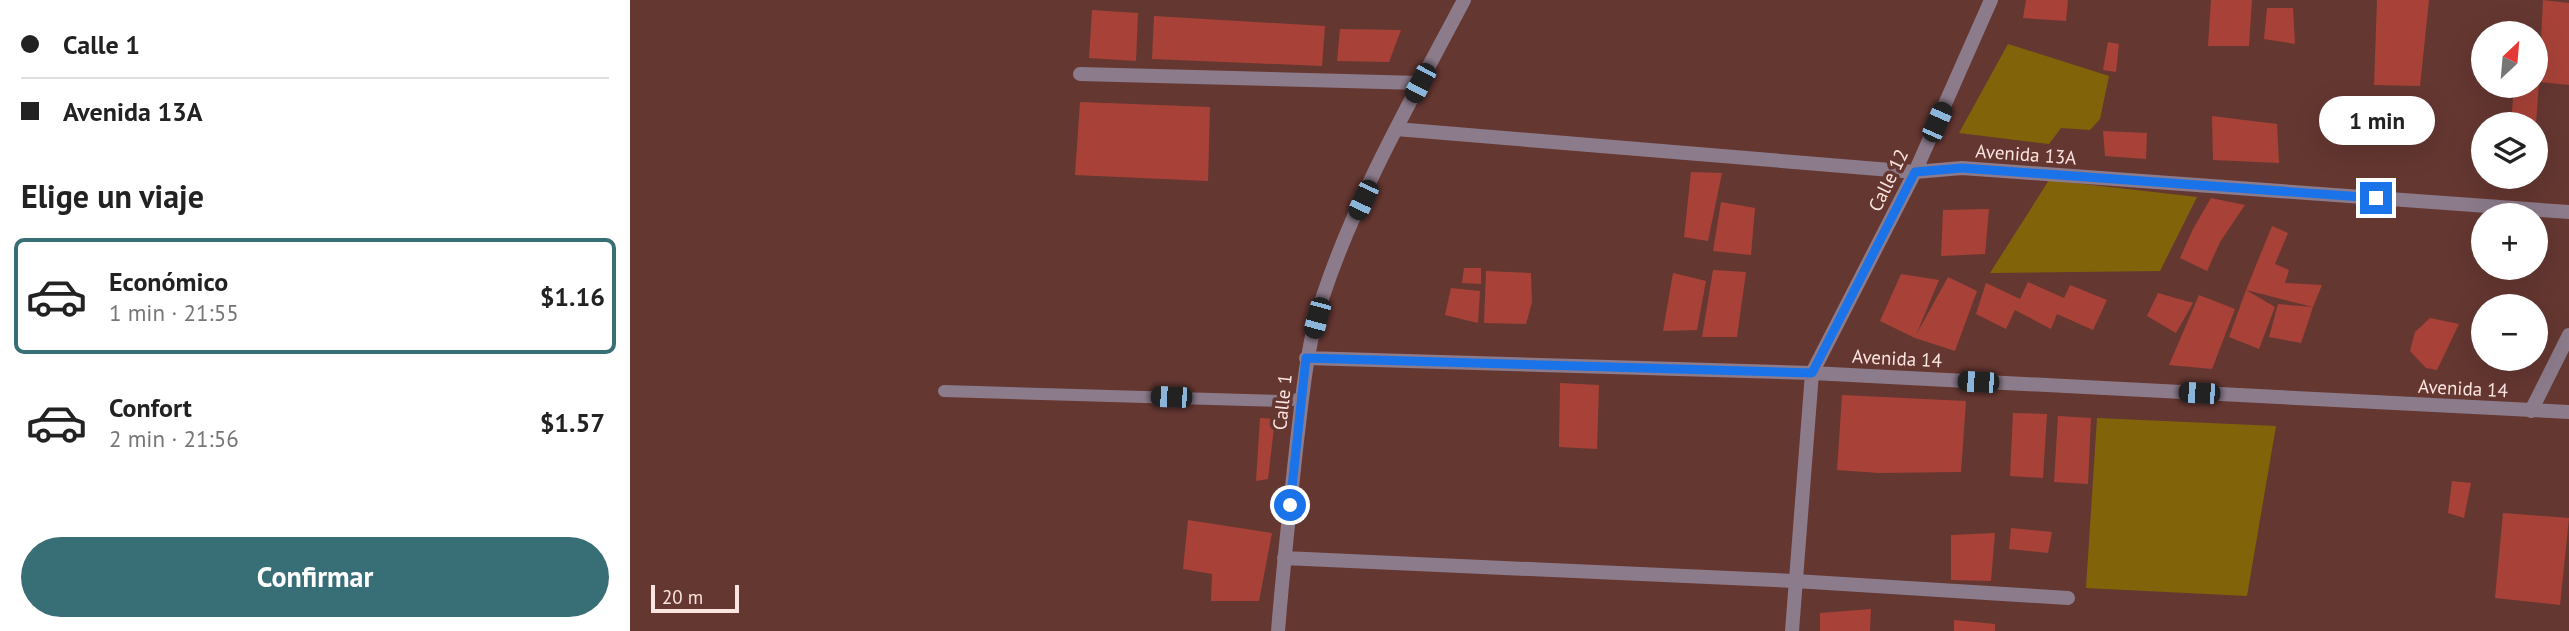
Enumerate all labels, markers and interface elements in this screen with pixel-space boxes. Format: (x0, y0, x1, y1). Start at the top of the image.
north arrow (2471, 21, 2548, 98)
map controls (2471, 21, 2548, 371)
text: Calle 1 (63, 28, 140, 61)
car (1401, 60, 1440, 106)
text: Avenida 13A (63, 95, 203, 128)
callout: 1 min (2318, 96, 2434, 146)
car (1919, 99, 1956, 145)
text: 1 min (2349, 106, 2405, 135)
button: layers (2471, 112, 2548, 189)
street label: Avenida 13A (1975, 139, 2077, 169)
street label: Calle 12 (1863, 145, 1913, 215)
text: Elige un viaje (21, 175, 204, 217)
car (1345, 177, 1382, 223)
route end (2360, 182, 2392, 214)
button: + (2471, 203, 2548, 280)
icon: car (25, 265, 88, 328)
text: Económico (109, 265, 228, 298)
text: $1.16 (540, 280, 605, 313)
button: − (2471, 294, 2548, 371)
car (1302, 295, 1333, 341)
text: 1 min · 21:55 (109, 298, 239, 327)
street label: Avenida 14 (1851, 344, 1943, 372)
car (1957, 370, 2000, 394)
street label: Calle 1 (1267, 373, 1297, 431)
street label: Avenida 14 (2417, 374, 2509, 402)
car (2178, 381, 2221, 405)
car (1150, 386, 1193, 408)
icon: car (25, 391, 88, 454)
text: Confort (109, 391, 192, 424)
text: $1.57 (540, 406, 605, 439)
text: 2 min · 21:56 (109, 424, 239, 453)
route start (1274, 489, 1306, 521)
button: Confirmar (21, 537, 609, 617)
scale bar (651, 582, 738, 614)
text: 20 m (662, 585, 703, 609)

